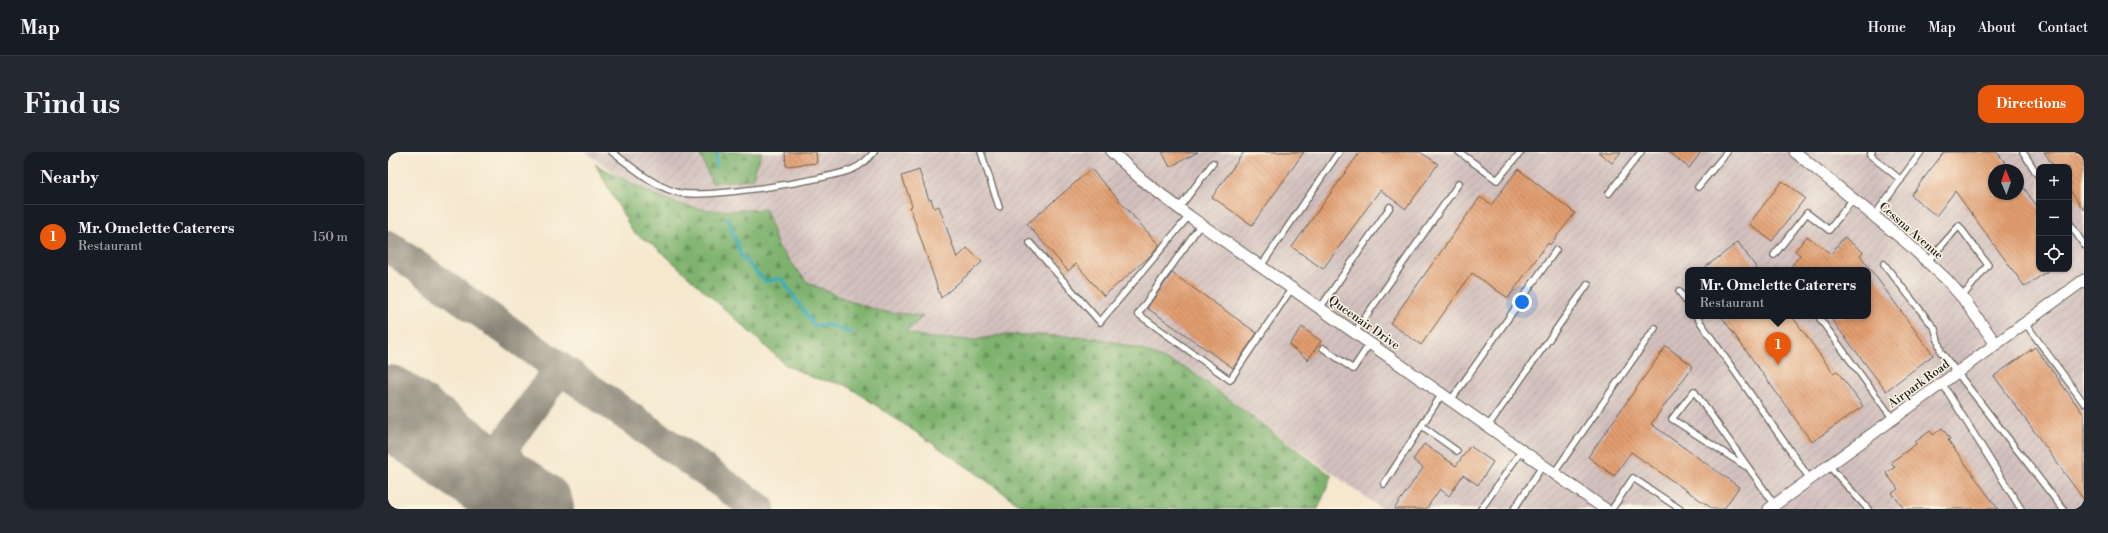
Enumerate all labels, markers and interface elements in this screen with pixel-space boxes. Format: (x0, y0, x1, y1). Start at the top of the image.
text: Map (20, 16, 60, 40)
text: Home (1868, 19, 1906, 37)
text: Map (1928, 19, 1956, 37)
text: About (1978, 19, 2016, 37)
text: Contact (2038, 19, 2088, 37)
button: Directions (1978, 85, 2084, 123)
text: Find us (24, 87, 120, 122)
north arrow (1988, 164, 2024, 200)
map controls (2036, 164, 2072, 272)
button: + (2036, 164, 2072, 200)
text: Nearby (40, 167, 99, 189)
street label: Cessna Avenue (1876, 199, 1946, 263)
button: − (2036, 200, 2072, 236)
text: Mr. Omelette Caterers (78, 219, 235, 238)
text: 1 (50, 229, 56, 245)
text: 150 m (313, 229, 348, 245)
button: locate (2036, 236, 2072, 272)
text: Restaurant (78, 238, 143, 254)
popup (1685, 267, 1871, 319)
text: Mr. Omelette Caterers (1700, 276, 1856, 295)
your location (1512, 292, 1532, 312)
street label: Queenair Drive (1325, 293, 1403, 353)
text: Restaurant (1700, 295, 1764, 311)
pin: 1 (1765, 332, 1791, 365)
street label: Airpark Road (1885, 357, 1953, 412)

